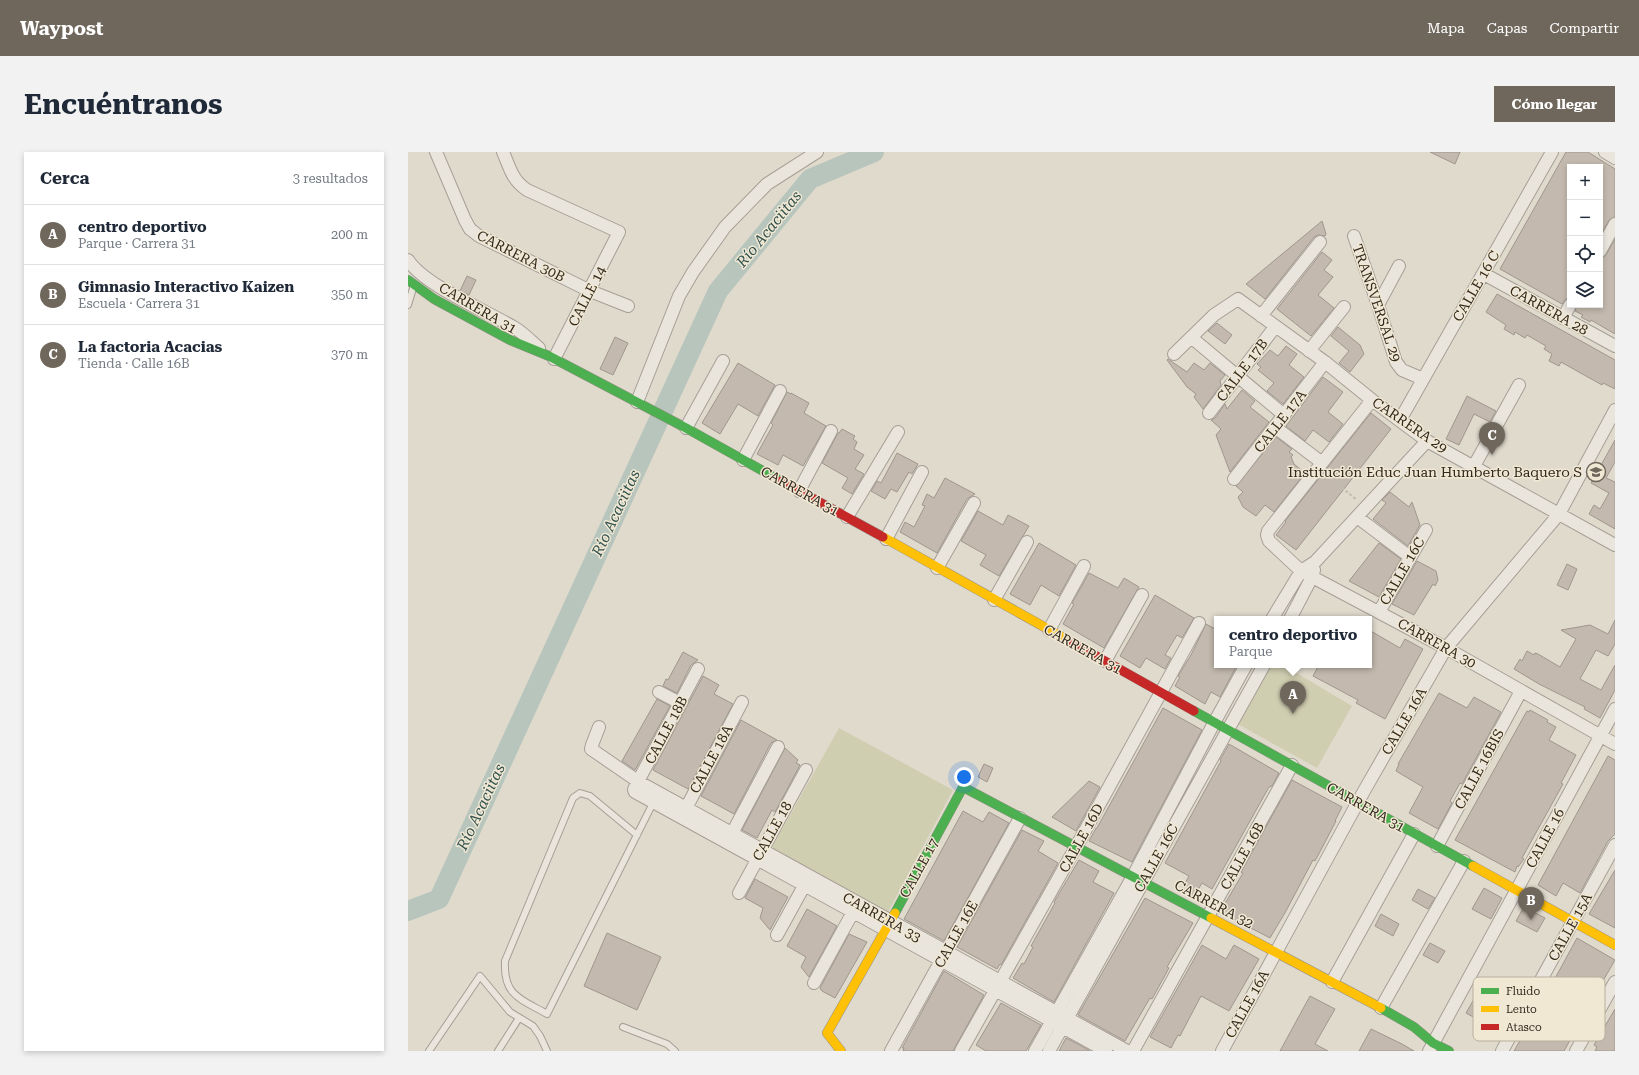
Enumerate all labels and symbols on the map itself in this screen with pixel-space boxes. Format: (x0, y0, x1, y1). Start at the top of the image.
water label: Río Acaciitas (732, 187, 805, 272)
street label: CARRERA 30B (474, 227, 568, 285)
street label: TRANSVERSAL 29 (1349, 242, 1405, 364)
street label: CALLE 16 C (1449, 248, 1503, 324)
street label: CALLE 14 (565, 263, 609, 329)
street label: CARRERA 31 (436, 279, 520, 337)
street label: CARRERA 28 (1507, 282, 1591, 338)
street label: CALLE 17B (1213, 335, 1271, 405)
street label: CALLE 17A (1251, 386, 1310, 456)
street label: CARRERA 29 (1369, 394, 1451, 456)
pin: C (1479, 422, 1505, 455)
school or university icon: Institución Educ Juan Humberto Baquero S (1585, 461, 1607, 483)
street label: CARRERA 31 (758, 463, 842, 519)
place label: Institución Educ Juan Humberto Baquero S (1288, 464, 1582, 480)
water label: Río Acaciitas (588, 467, 644, 560)
street label: CALLE 16C (1376, 534, 1428, 608)
street label: CARRERA 30 (1395, 615, 1479, 671)
street label: CARRERA 31 (1041, 621, 1125, 677)
pin: A (1280, 681, 1306, 714)
street label: CALLE 16A (1378, 684, 1430, 758)
street label: CALLE 18B (641, 693, 691, 767)
street label: CALLE 18A (686, 722, 736, 796)
street label: CALLE 16BIS (1451, 726, 1507, 812)
water label: Río Acaciitas (453, 761, 509, 854)
your location (954, 767, 974, 787)
street label: CARRERA 31 (1324, 779, 1408, 835)
street label: CALLE 18 (749, 798, 795, 863)
street label: CALLE 16D (1056, 801, 1107, 875)
street label: CALLE 16 (1523, 805, 1567, 871)
street label: CALLE 16B (1217, 819, 1267, 893)
street label: CALLE 16C (1131, 821, 1181, 895)
street label: CALLE 17 (896, 835, 942, 900)
street label: CARRERA 32 (1172, 876, 1256, 932)
pin: B (1518, 887, 1544, 920)
street label: CARRERA 33 (840, 889, 924, 945)
street label: CALLE 15A (1545, 890, 1595, 964)
street label: CALLE 16E (931, 898, 981, 970)
street label: CALLE 16A (1222, 967, 1272, 1041)
legend (1473, 977, 1605, 1041)
text: Fluido (1506, 985, 1540, 998)
text: Lento (1506, 1003, 1537, 1016)
text: Atasco (1506, 1021, 1542, 1034)

